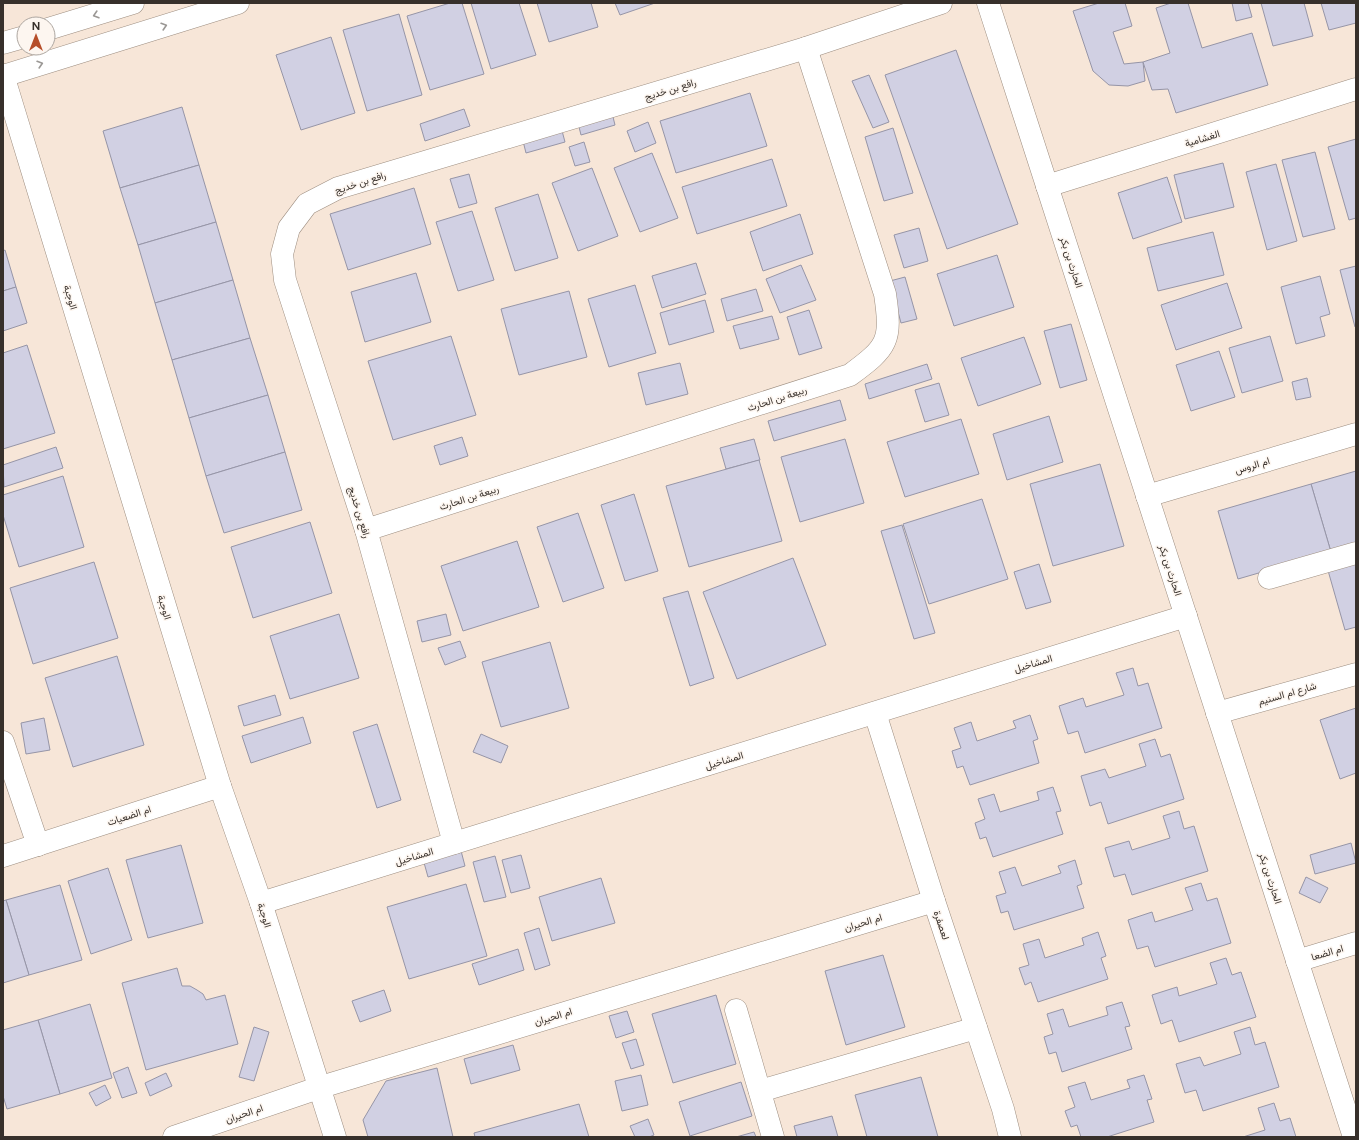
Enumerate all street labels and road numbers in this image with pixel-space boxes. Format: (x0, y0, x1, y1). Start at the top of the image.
street label: رافع بن خديج (643, 75, 698, 103)
street label: الغشامية (1183, 127, 1221, 150)
street label: رافع بن خديج (333, 168, 388, 197)
street label: الحارث بن بكر (1057, 234, 1086, 289)
street label: الوجبة (61, 283, 80, 311)
street label: ربيعة بن الحارث (746, 383, 809, 414)
street label: ام الروس (1233, 454, 1271, 477)
street label: ربيعة بن الحارث (438, 482, 501, 513)
street label: رافع بن خديج (346, 485, 374, 540)
street label: الحارث بن بكر (1156, 542, 1185, 597)
street label: الوجبة (155, 593, 174, 621)
street label: المشاخيل (1012, 652, 1054, 675)
street label: شارع ام السنيم (1256, 679, 1318, 708)
street label: المشاخيل (703, 749, 745, 772)
street label: ام الضعيات (106, 802, 153, 829)
street label: المشاخيل (393, 845, 435, 868)
street label: الحارث بن بكر (1256, 850, 1285, 905)
street label: الوجبة (254, 901, 275, 929)
street label: لعصفرة (931, 909, 952, 942)
street label: ام الحيران (843, 911, 884, 934)
street label: ام الضعا (1310, 941, 1345, 964)
street label: ام الحيران (533, 1005, 574, 1028)
street label: ام الحيران (224, 1101, 265, 1126)

